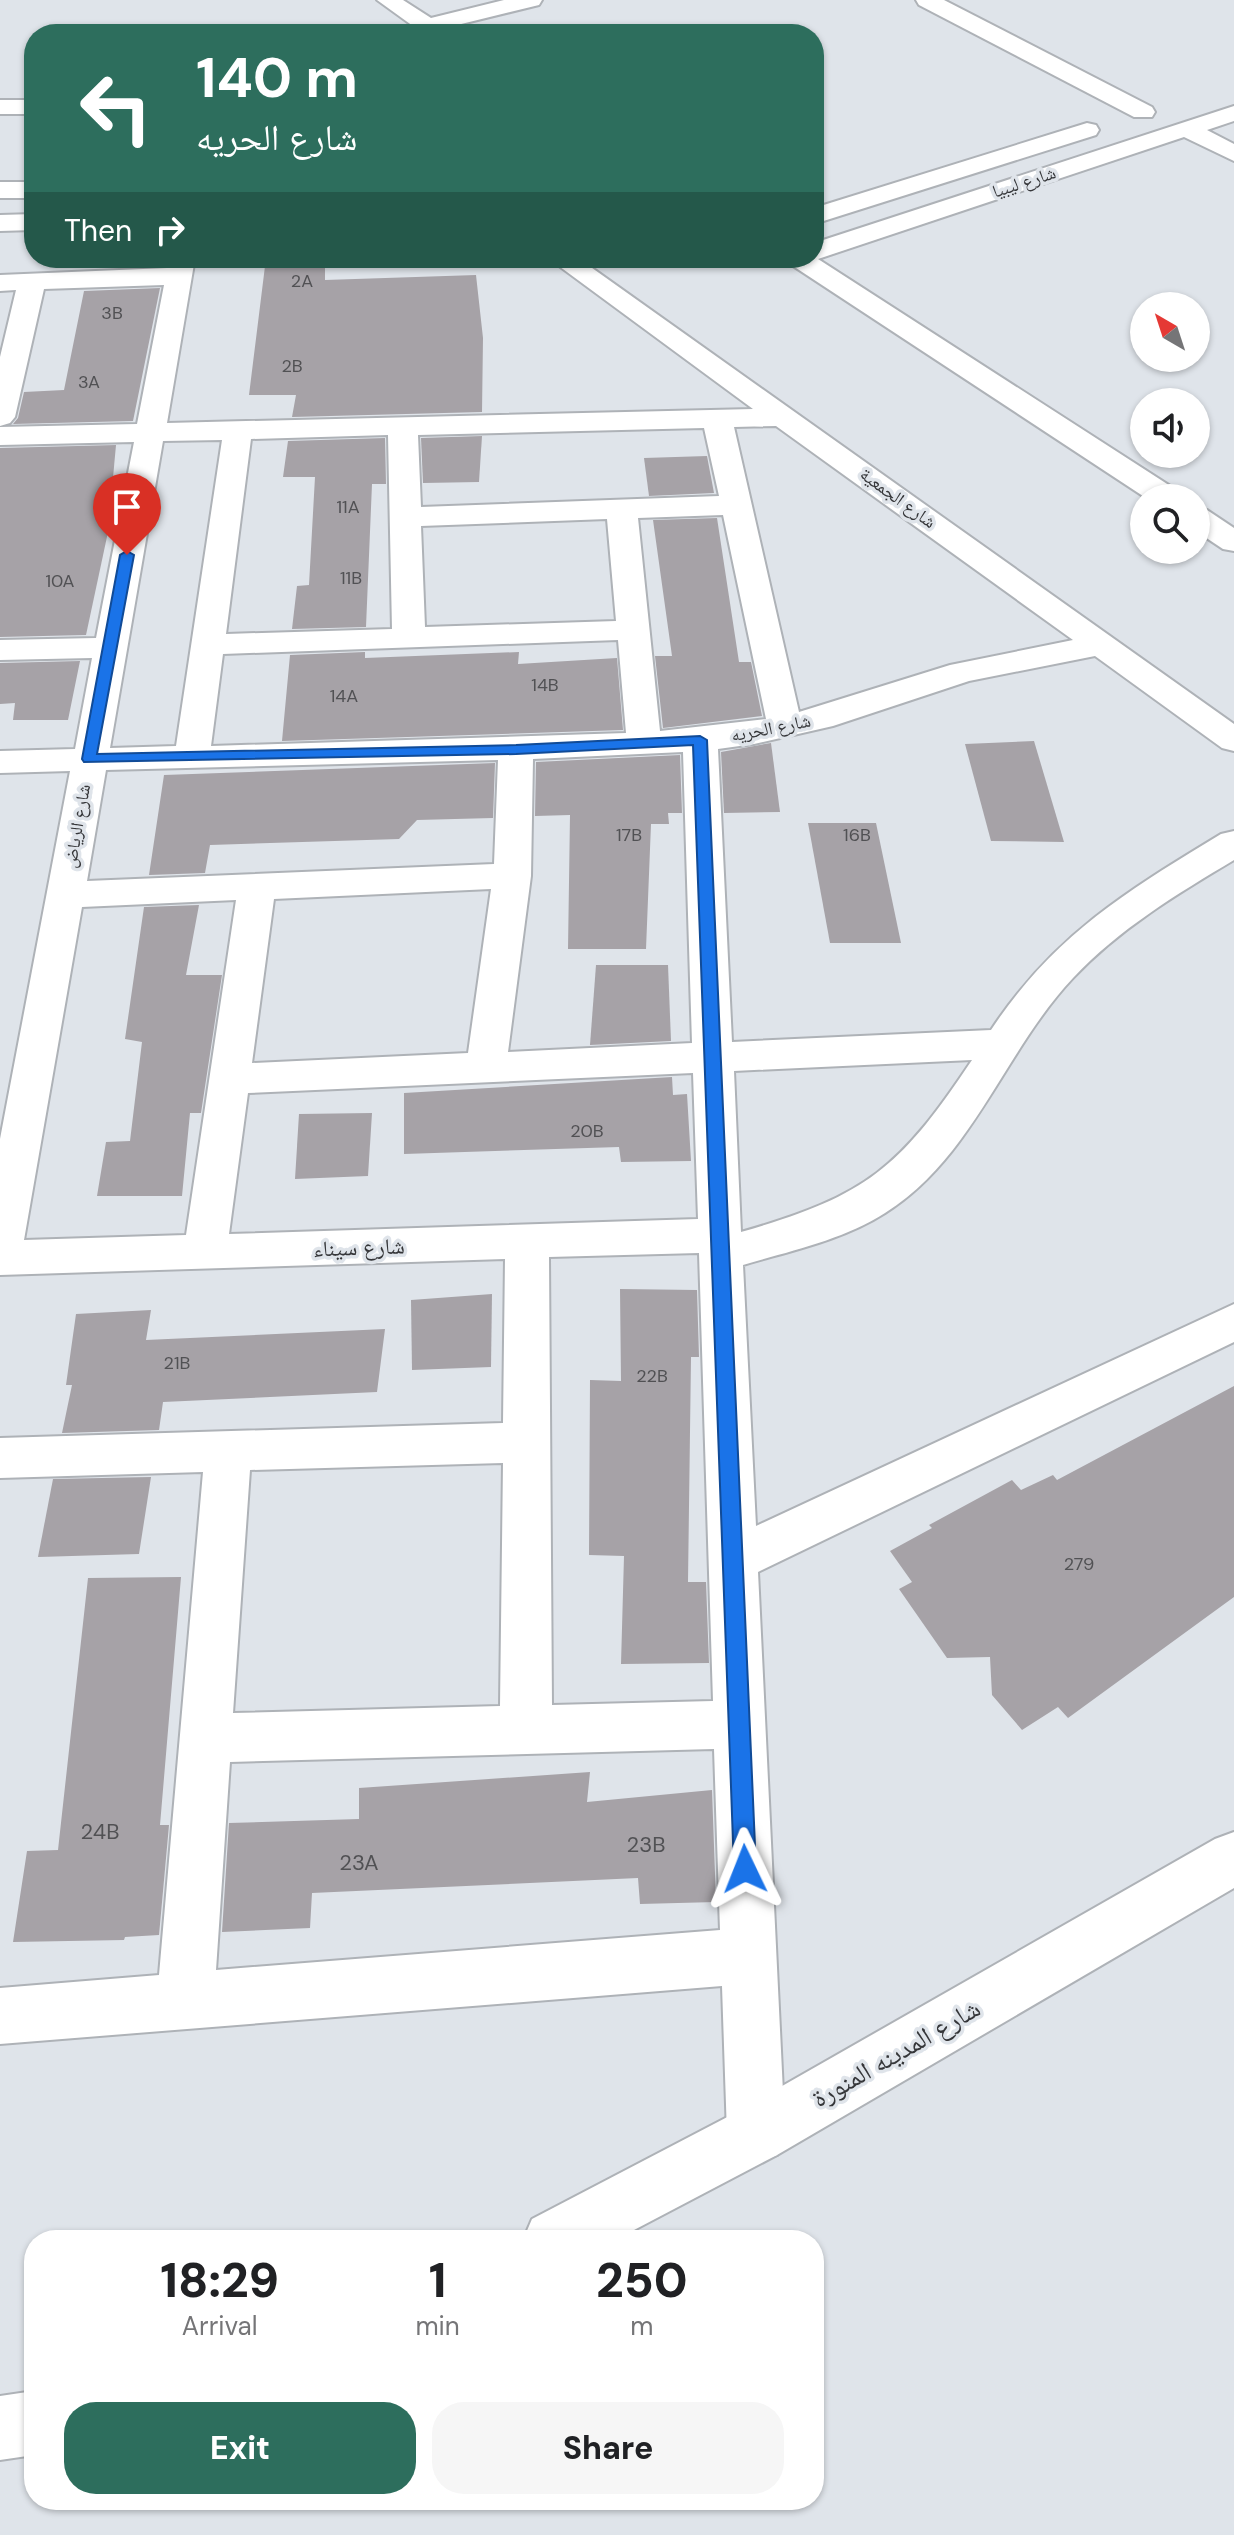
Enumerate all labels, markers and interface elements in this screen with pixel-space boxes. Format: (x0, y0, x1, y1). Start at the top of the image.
text: 140 m (196, 41, 358, 114)
icon: left (64, 56, 168, 160)
text: شارع الحريه (196, 114, 357, 161)
street label: شارع ليبيا (989, 160, 1059, 204)
icon: right (148, 208, 192, 252)
text: Then (64, 211, 132, 250)
house number: 2A (291, 269, 313, 293)
north arrow (1130, 292, 1210, 372)
map controls (1130, 292, 1210, 564)
house number: 3B (101, 301, 123, 325)
house number: 2B (281, 354, 303, 378)
house number: 3A (78, 370, 100, 394)
button: sound (1130, 388, 1210, 468)
street label: شارع الجمعية (855, 462, 941, 534)
pin (93, 473, 161, 555)
button: search (1130, 484, 1210, 564)
icon: arrive (105, 485, 149, 529)
house number: 11A (336, 495, 360, 519)
house number: 11B (340, 566, 362, 590)
house number: 10A (45, 569, 75, 593)
house number: 14B (531, 673, 559, 697)
house number: 14A (330, 684, 358, 708)
street label: شارع الحريه (729, 709, 813, 747)
street label: شارع الرياض (58, 782, 96, 870)
house number: 17B (616, 823, 642, 847)
house number: 16B (843, 823, 871, 847)
house number: 20B (570, 1119, 604, 1143)
street label: شارع سيناء (313, 1231, 405, 1264)
house number: 21B (164, 1351, 191, 1375)
house number: 22B (636, 1364, 668, 1388)
house number: 279 (1064, 1552, 1094, 1576)
house number: 24B (81, 1817, 119, 1846)
position arrow (703, 1827, 787, 1911)
house number: 23B (627, 1830, 665, 1859)
house number: 23A (339, 1848, 379, 1877)
street label: شارع المدينه المنورة (806, 1991, 986, 2115)
text: 18:29 (160, 2249, 279, 2312)
text: 1 (429, 2249, 446, 2312)
text: 250 (596, 2249, 688, 2312)
text: Arrival (182, 2309, 258, 2343)
text: min (415, 2309, 460, 2343)
text: m (630, 2309, 653, 2343)
button: Exit (64, 2402, 416, 2494)
button: Share (432, 2402, 784, 2494)

